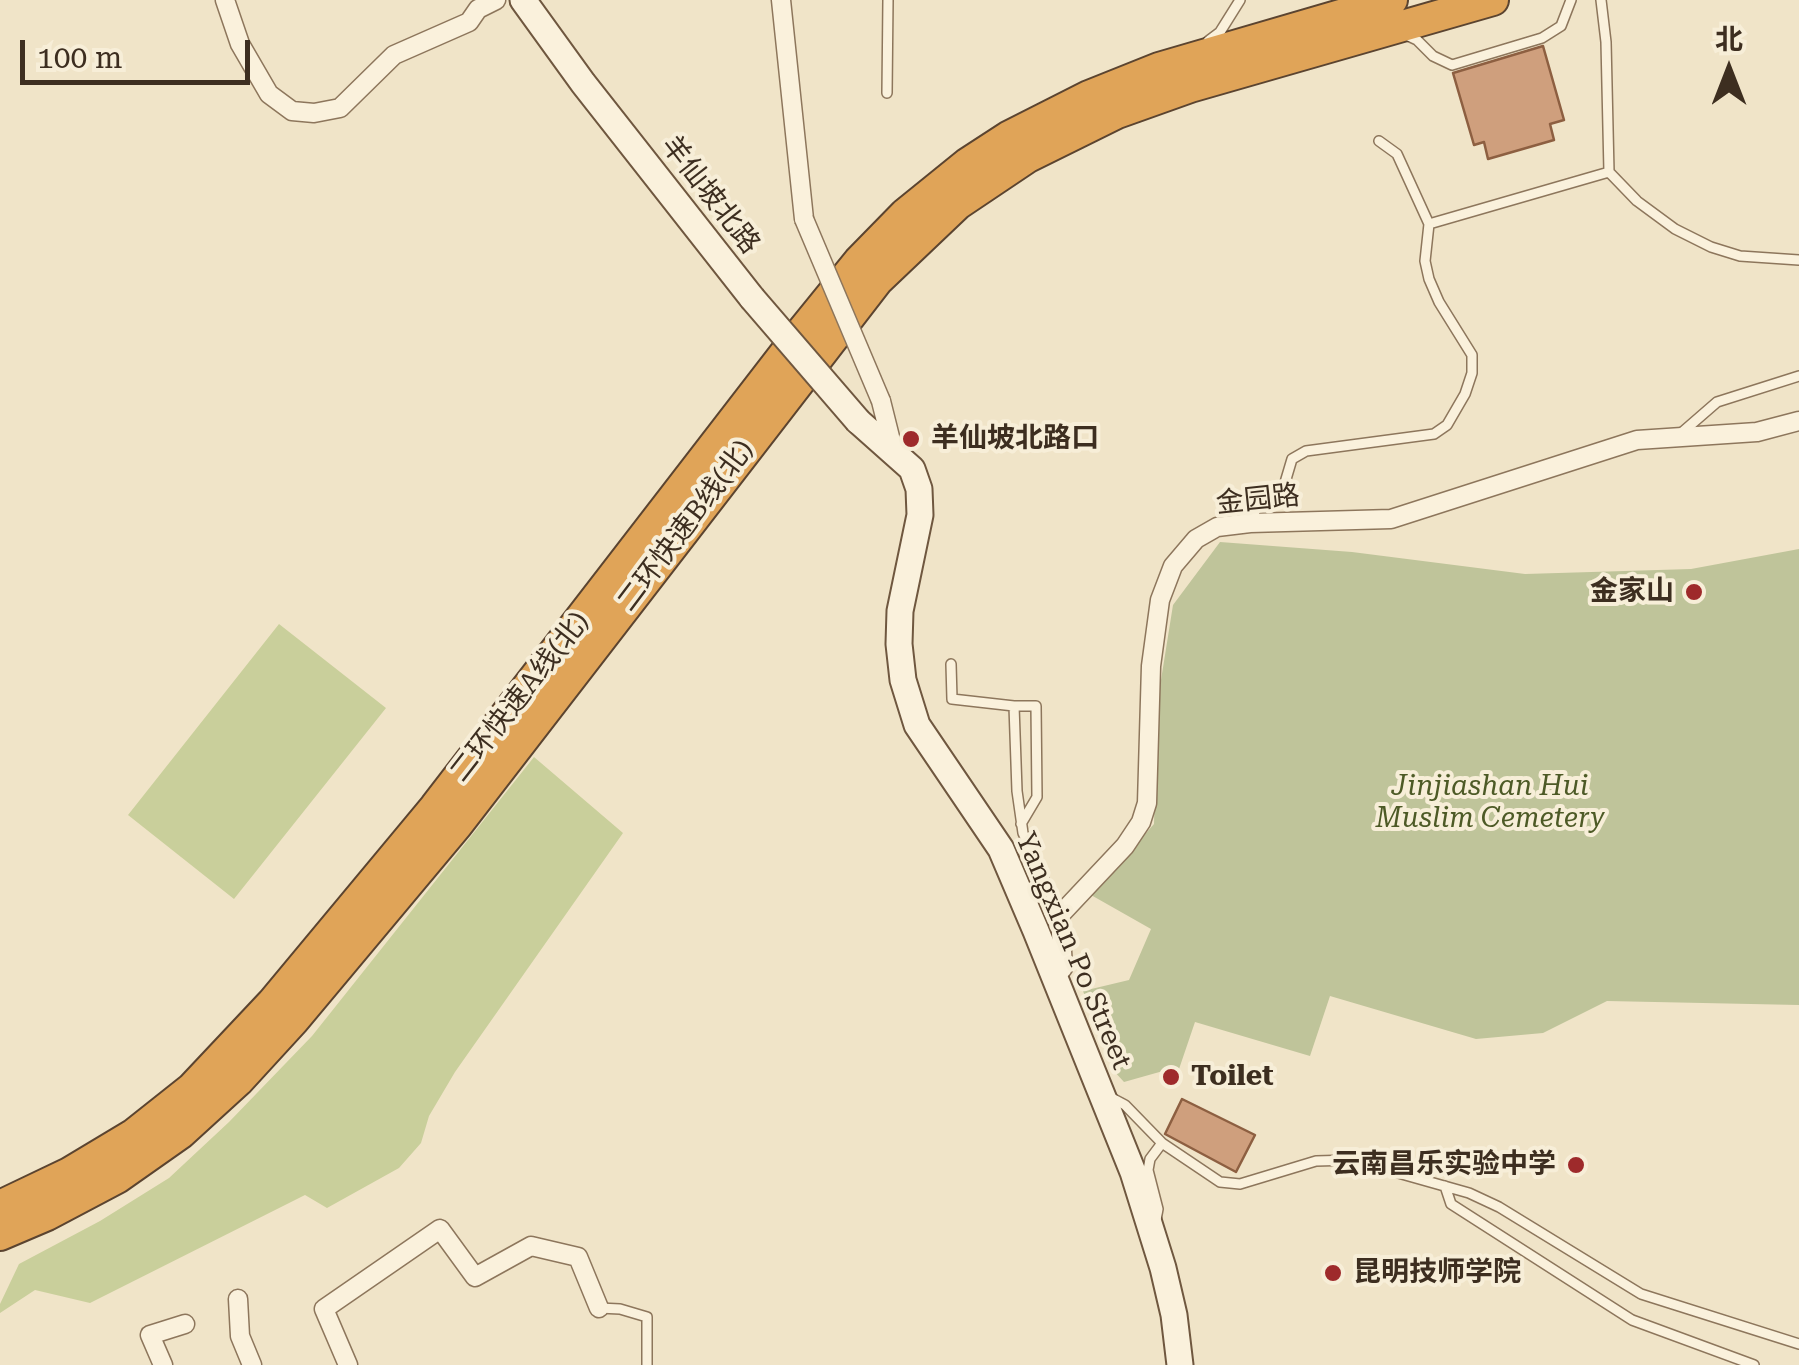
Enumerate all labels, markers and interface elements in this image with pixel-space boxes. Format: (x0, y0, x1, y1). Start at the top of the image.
scale bar (25, 20, 255, 82)
north arrow (1679, 20, 1779, 120)
text: 北 (1715, 23, 1743, 56)
text: 100 m (37, 40, 122, 75)
street label: 羊仙坡北路 (654, 129, 766, 261)
place label: 羊仙坡北路口 (931, 422, 1099, 456)
marker: 羊仙坡北路口 (900, 428, 922, 450)
street label: 二环快速B线(北) (611, 434, 761, 618)
street label: 金园路 (1214, 479, 1302, 521)
place label: 金家山 (1590, 575, 1674, 609)
marker: 金家山 (1683, 581, 1705, 603)
street label: 二环快速A线(北) (443, 606, 597, 788)
park label: Jinjiashan Hui Muslim Cemetery (1375, 770, 1605, 836)
street label: Yangxian Po Street (1008, 828, 1138, 1074)
place label: Toilet (1191, 1060, 1274, 1094)
marker: Toilet (1160, 1066, 1182, 1088)
place label: 云南昌乐实验中学 (1332, 1148, 1556, 1182)
marker: 云南昌乐实验中学 (1565, 1154, 1587, 1176)
place label: 昆明技师学院 (1353, 1256, 1521, 1290)
marker: 昆明技师学院 (1322, 1262, 1344, 1284)

